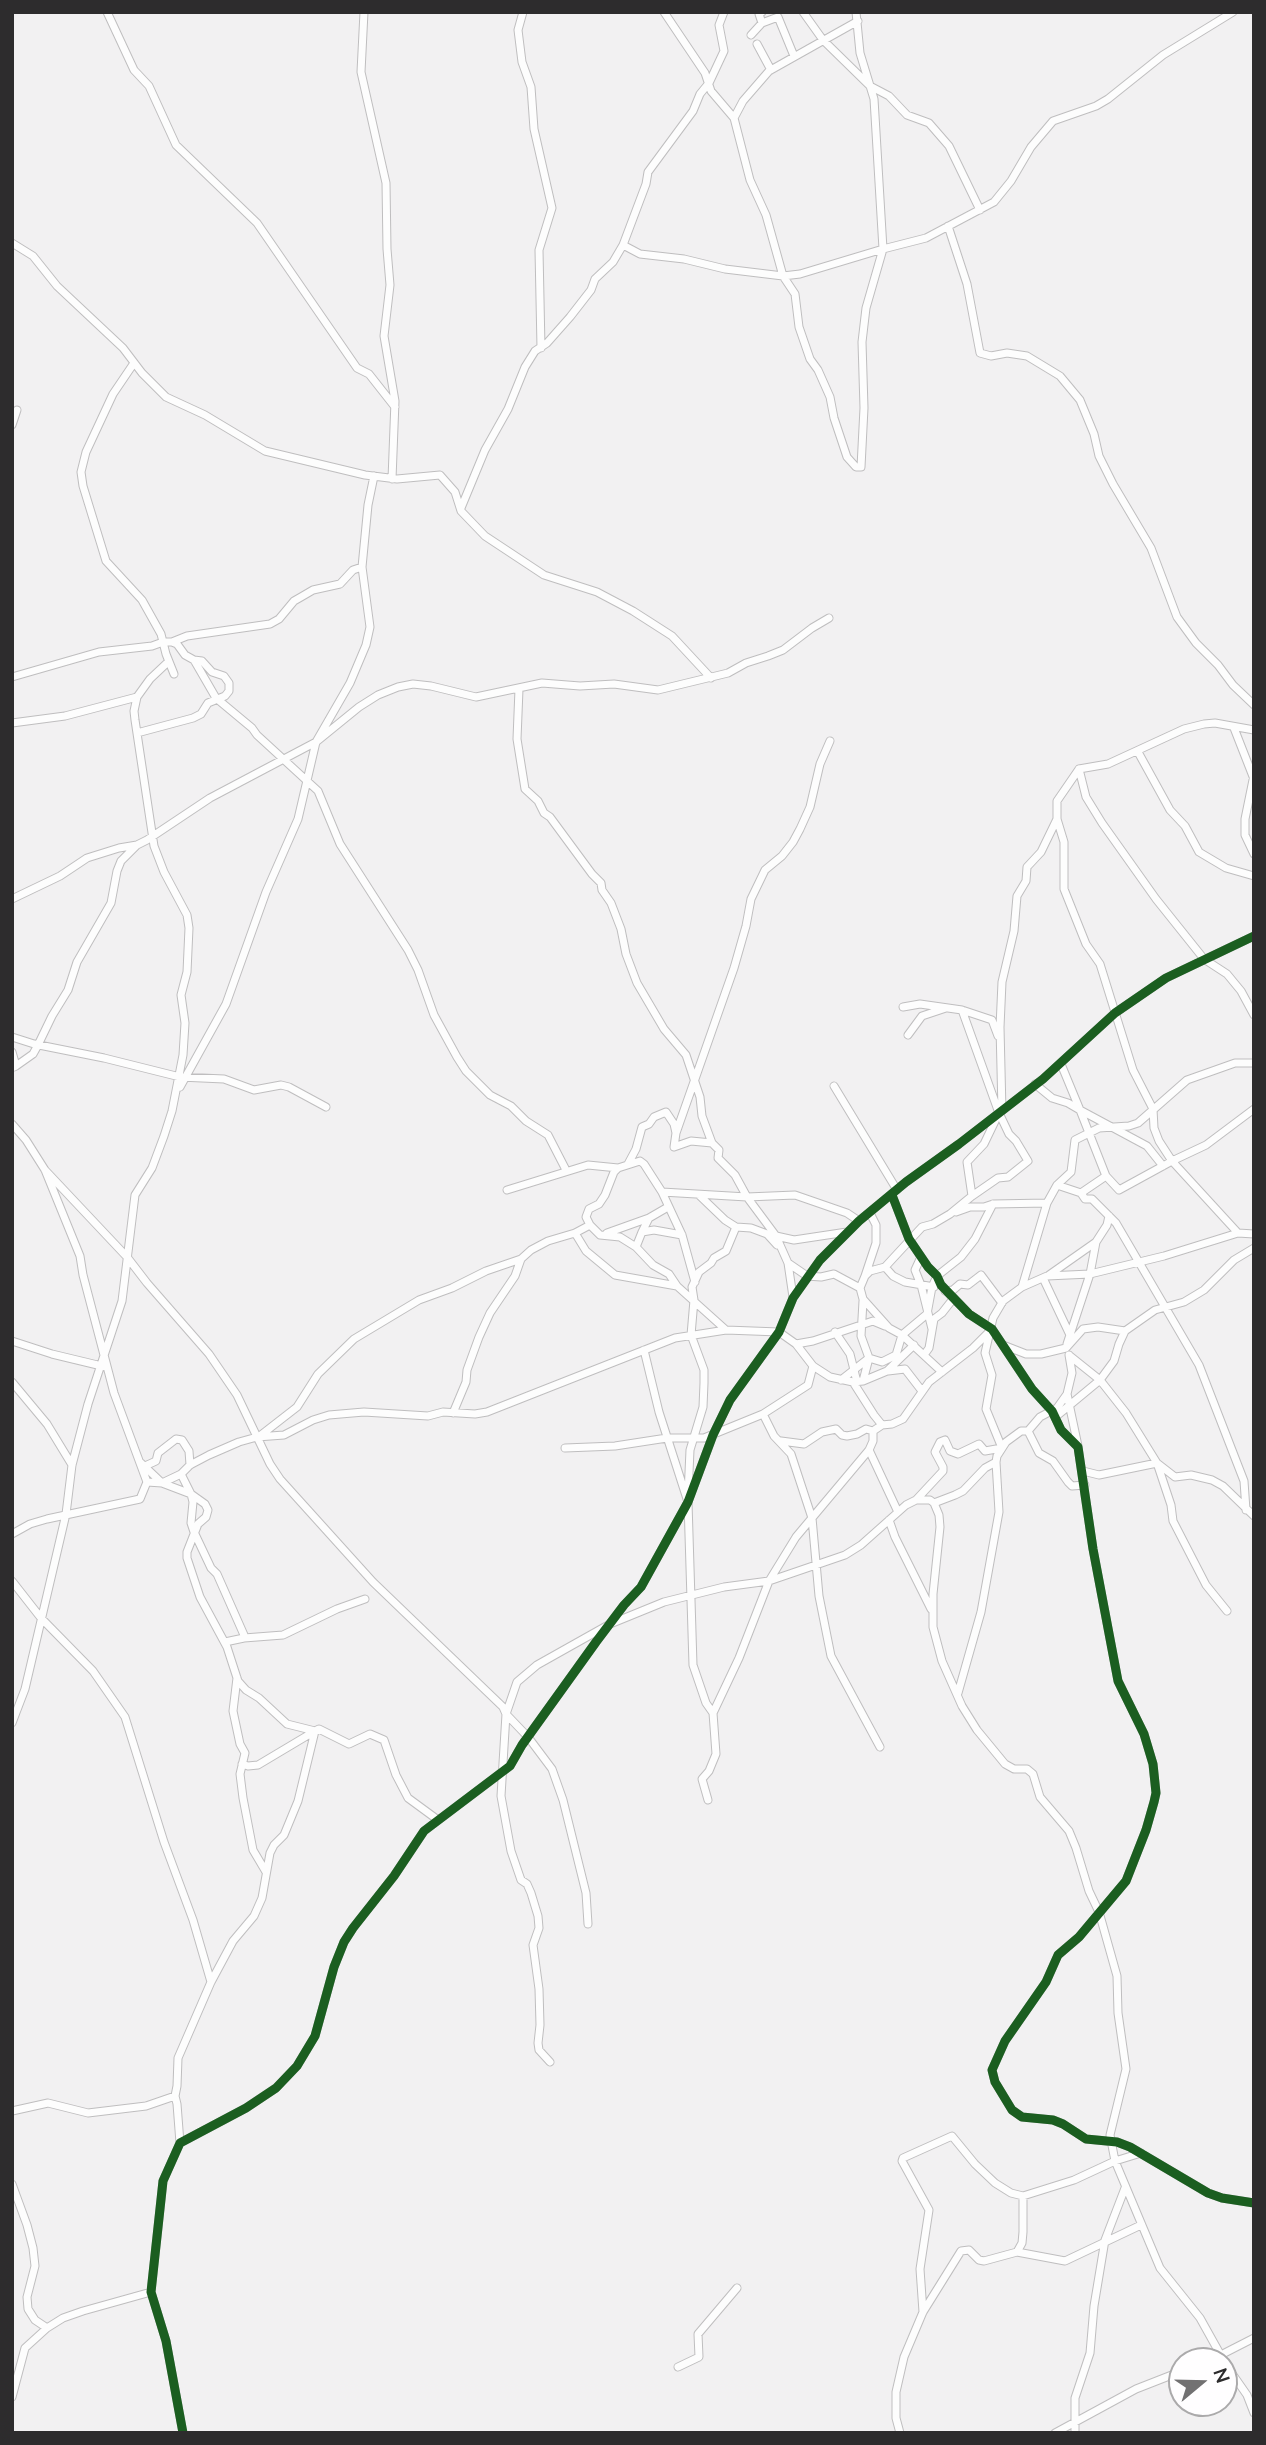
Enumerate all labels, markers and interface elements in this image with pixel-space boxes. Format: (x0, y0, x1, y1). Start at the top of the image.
north arrow (1168, 2347, 1238, 2417)
text: N (1206, 2365, 1236, 2387)

